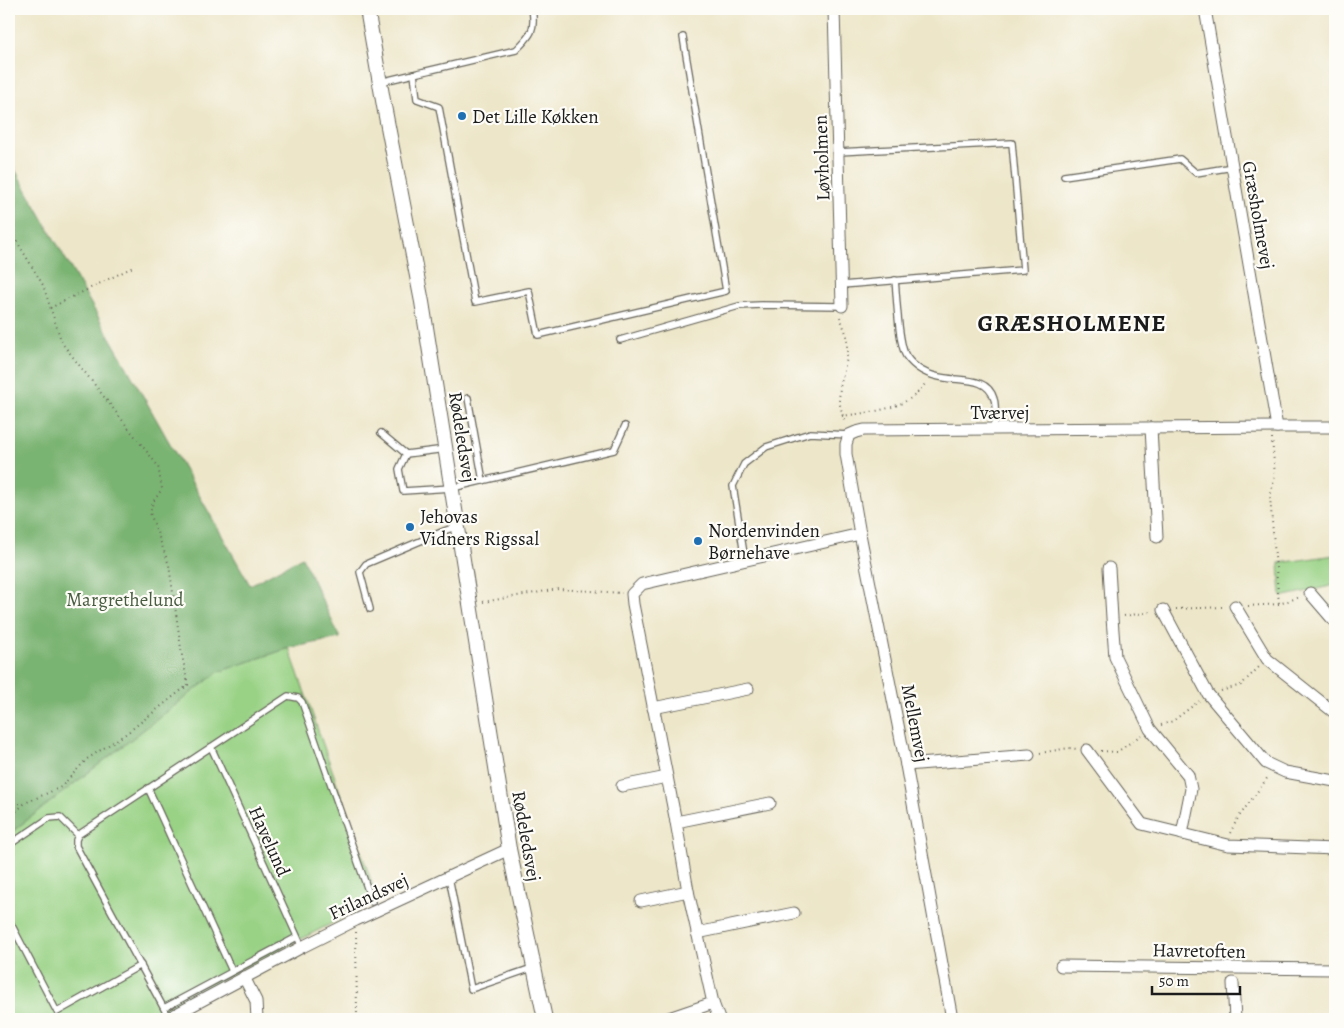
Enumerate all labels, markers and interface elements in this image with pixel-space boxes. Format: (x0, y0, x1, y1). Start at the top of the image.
place label: Det Lille Køkken (472, 104, 599, 130)
marker: Det Lille Køkken (456, 110, 468, 122)
street label: Løvholmen (808, 114, 836, 202)
street label: Græsholmevej (1236, 159, 1280, 271)
district label: GRÆSHOLMENE (978, 307, 1166, 339)
street label: Rødeledsvej (442, 390, 482, 484)
street label: Tværvej (971, 400, 1029, 426)
place label: Jehovas Vidners Rigssal (419, 504, 539, 552)
place label: Nordenvinden Børnehave (708, 518, 820, 566)
marker: Jehovas Vidners Rigssal (404, 521, 416, 533)
marker: Nordenvinden Børnehave (692, 535, 704, 547)
park label: Margrethelund (66, 587, 185, 613)
street label: Mellemvej (895, 682, 935, 764)
street label: Rødeledsvej (505, 789, 547, 884)
street label: Havelund (242, 802, 296, 882)
street label: Frilandsvej (324, 867, 412, 927)
street label: Havretoften (1152, 937, 1246, 965)
scale bar (1152, 963, 1239, 995)
text: 50 m (1159, 971, 1189, 991)

